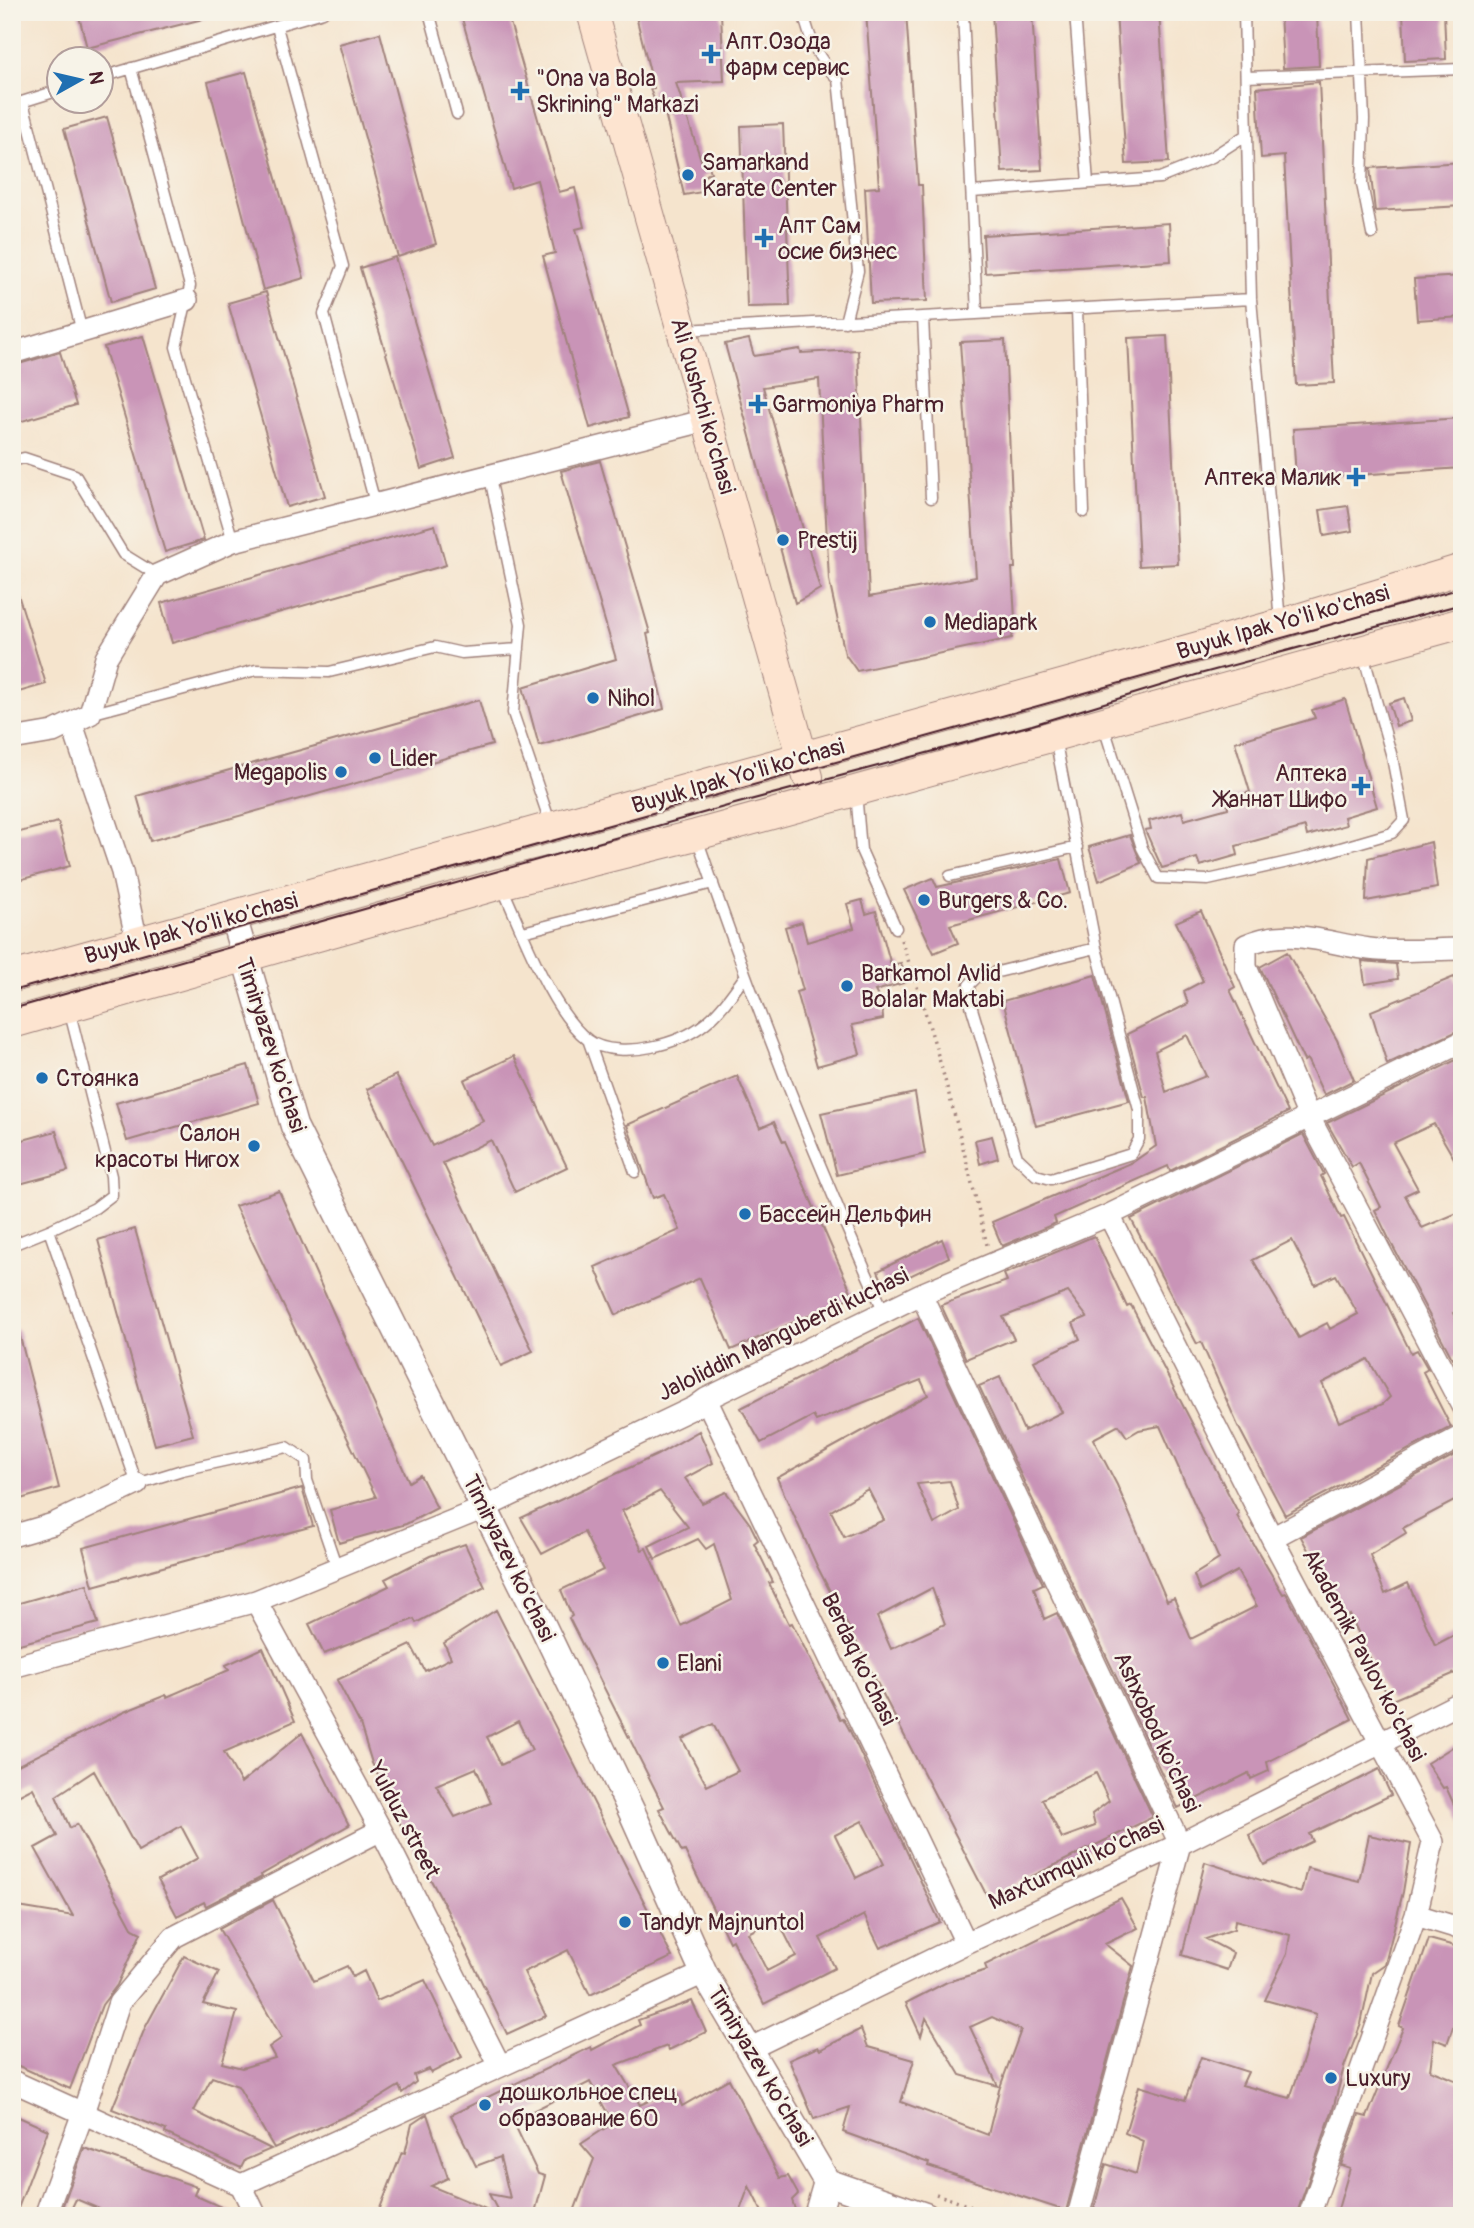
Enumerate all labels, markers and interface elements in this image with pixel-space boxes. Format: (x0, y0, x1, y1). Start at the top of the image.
place label: Апт.Озода фарм сервис (725, 27, 850, 82)
north arrow (46, 46, 116, 116)
marker: Апт.Озода фарм сервис (703, 46, 719, 62)
place label: "Ona va Bola Skrining" Markazi (536, 64, 699, 119)
text: N (83, 70, 109, 86)
marker: "Ona va Bola Skrining" Markazi (510, 81, 530, 101)
place label: Samarkand Karate Center (702, 148, 837, 203)
marker: Samarkand Karate Center (680, 167, 696, 183)
place label: Апт Сам осие бизнес (778, 211, 898, 266)
marker: Апт Сам осие бизнес (756, 230, 772, 246)
street label: Ali Qushchi ko'chasi (664, 315, 742, 497)
place label: Garmoniya Pharm (772, 390, 944, 419)
marker: Garmoniya Pharm (750, 396, 766, 412)
place label: Аптека Малик (1203, 463, 1342, 492)
marker: Аптека Малик (1348, 469, 1364, 485)
place label: Prestij (797, 526, 858, 555)
marker: Prestij (775, 532, 791, 548)
street label: Buyuk Ipak Yo'li ko'chasi (1173, 578, 1393, 666)
place label: Mediapark (944, 608, 1038, 637)
marker: Mediapark (922, 614, 938, 630)
place label: Nihol (607, 684, 655, 713)
marker: Nihol (585, 690, 601, 706)
street label: Buyuk Ipak Yo'li ko'chasi (628, 732, 848, 820)
place label: Lider (389, 744, 437, 773)
marker: Lider (367, 750, 383, 766)
place label: Megapolis (234, 758, 327, 787)
place label: Аптека Жаннат Шифо (1212, 759, 1347, 814)
marker: Megapolis (333, 764, 349, 780)
marker: Аптека Жаннат Шифо (1353, 778, 1369, 794)
street label: Buyuk Ipak Yo'li ko'chasi (81, 886, 301, 970)
place label: Burgers & Co. (938, 886, 1068, 915)
marker: Burgers & Co. (916, 892, 932, 908)
street label: Timiryazev ko'chasi (229, 954, 313, 1136)
place label: Barkamol Avlid Bolalar Maktabi (861, 959, 1004, 1014)
marker: Barkamol Avlid Bolalar Maktabi (839, 978, 855, 994)
place label: Стоянка (56, 1064, 139, 1093)
marker: Стоянка (34, 1070, 50, 1086)
place label: Салон красоты Нигох (95, 1119, 240, 1174)
marker: Салон красоты Нигох (246, 1138, 262, 1154)
place label: Бассейн Дельфин (759, 1200, 931, 1229)
marker: Бассейн Дельфин (737, 1206, 753, 1222)
street label: Jaloliddin Manguberdi kuchasi (653, 1261, 913, 1407)
street label: Timiryazev ko'chasi (456, 1470, 562, 1646)
street label: Akademik Pavlov ko'chasi (1296, 1544, 1432, 1766)
street label: Berdaq ko'chasi (814, 1588, 904, 1730)
street label: Ashxobod ko'chasi (1107, 1647, 1207, 1817)
place label: Elani (677, 1649, 722, 1678)
marker: Elani (655, 1655, 671, 1671)
street label: Yulduz street (360, 1755, 447, 1884)
street label: Maxtumquli ko'chasi (984, 1810, 1168, 1916)
place label: Tandyr Majnuntol (639, 1908, 805, 1937)
marker: Tandyr Majnuntol (617, 1914, 633, 1930)
street label: Timiryazev ko'chasi (701, 1980, 819, 2152)
place label: Luxury (1345, 2064, 1411, 2093)
marker: Luxury (1323, 2070, 1339, 2086)
place label: дошкольное спец образование 60 (499, 2078, 678, 2133)
marker: дошкольное спец образование 60 (477, 2097, 493, 2113)

